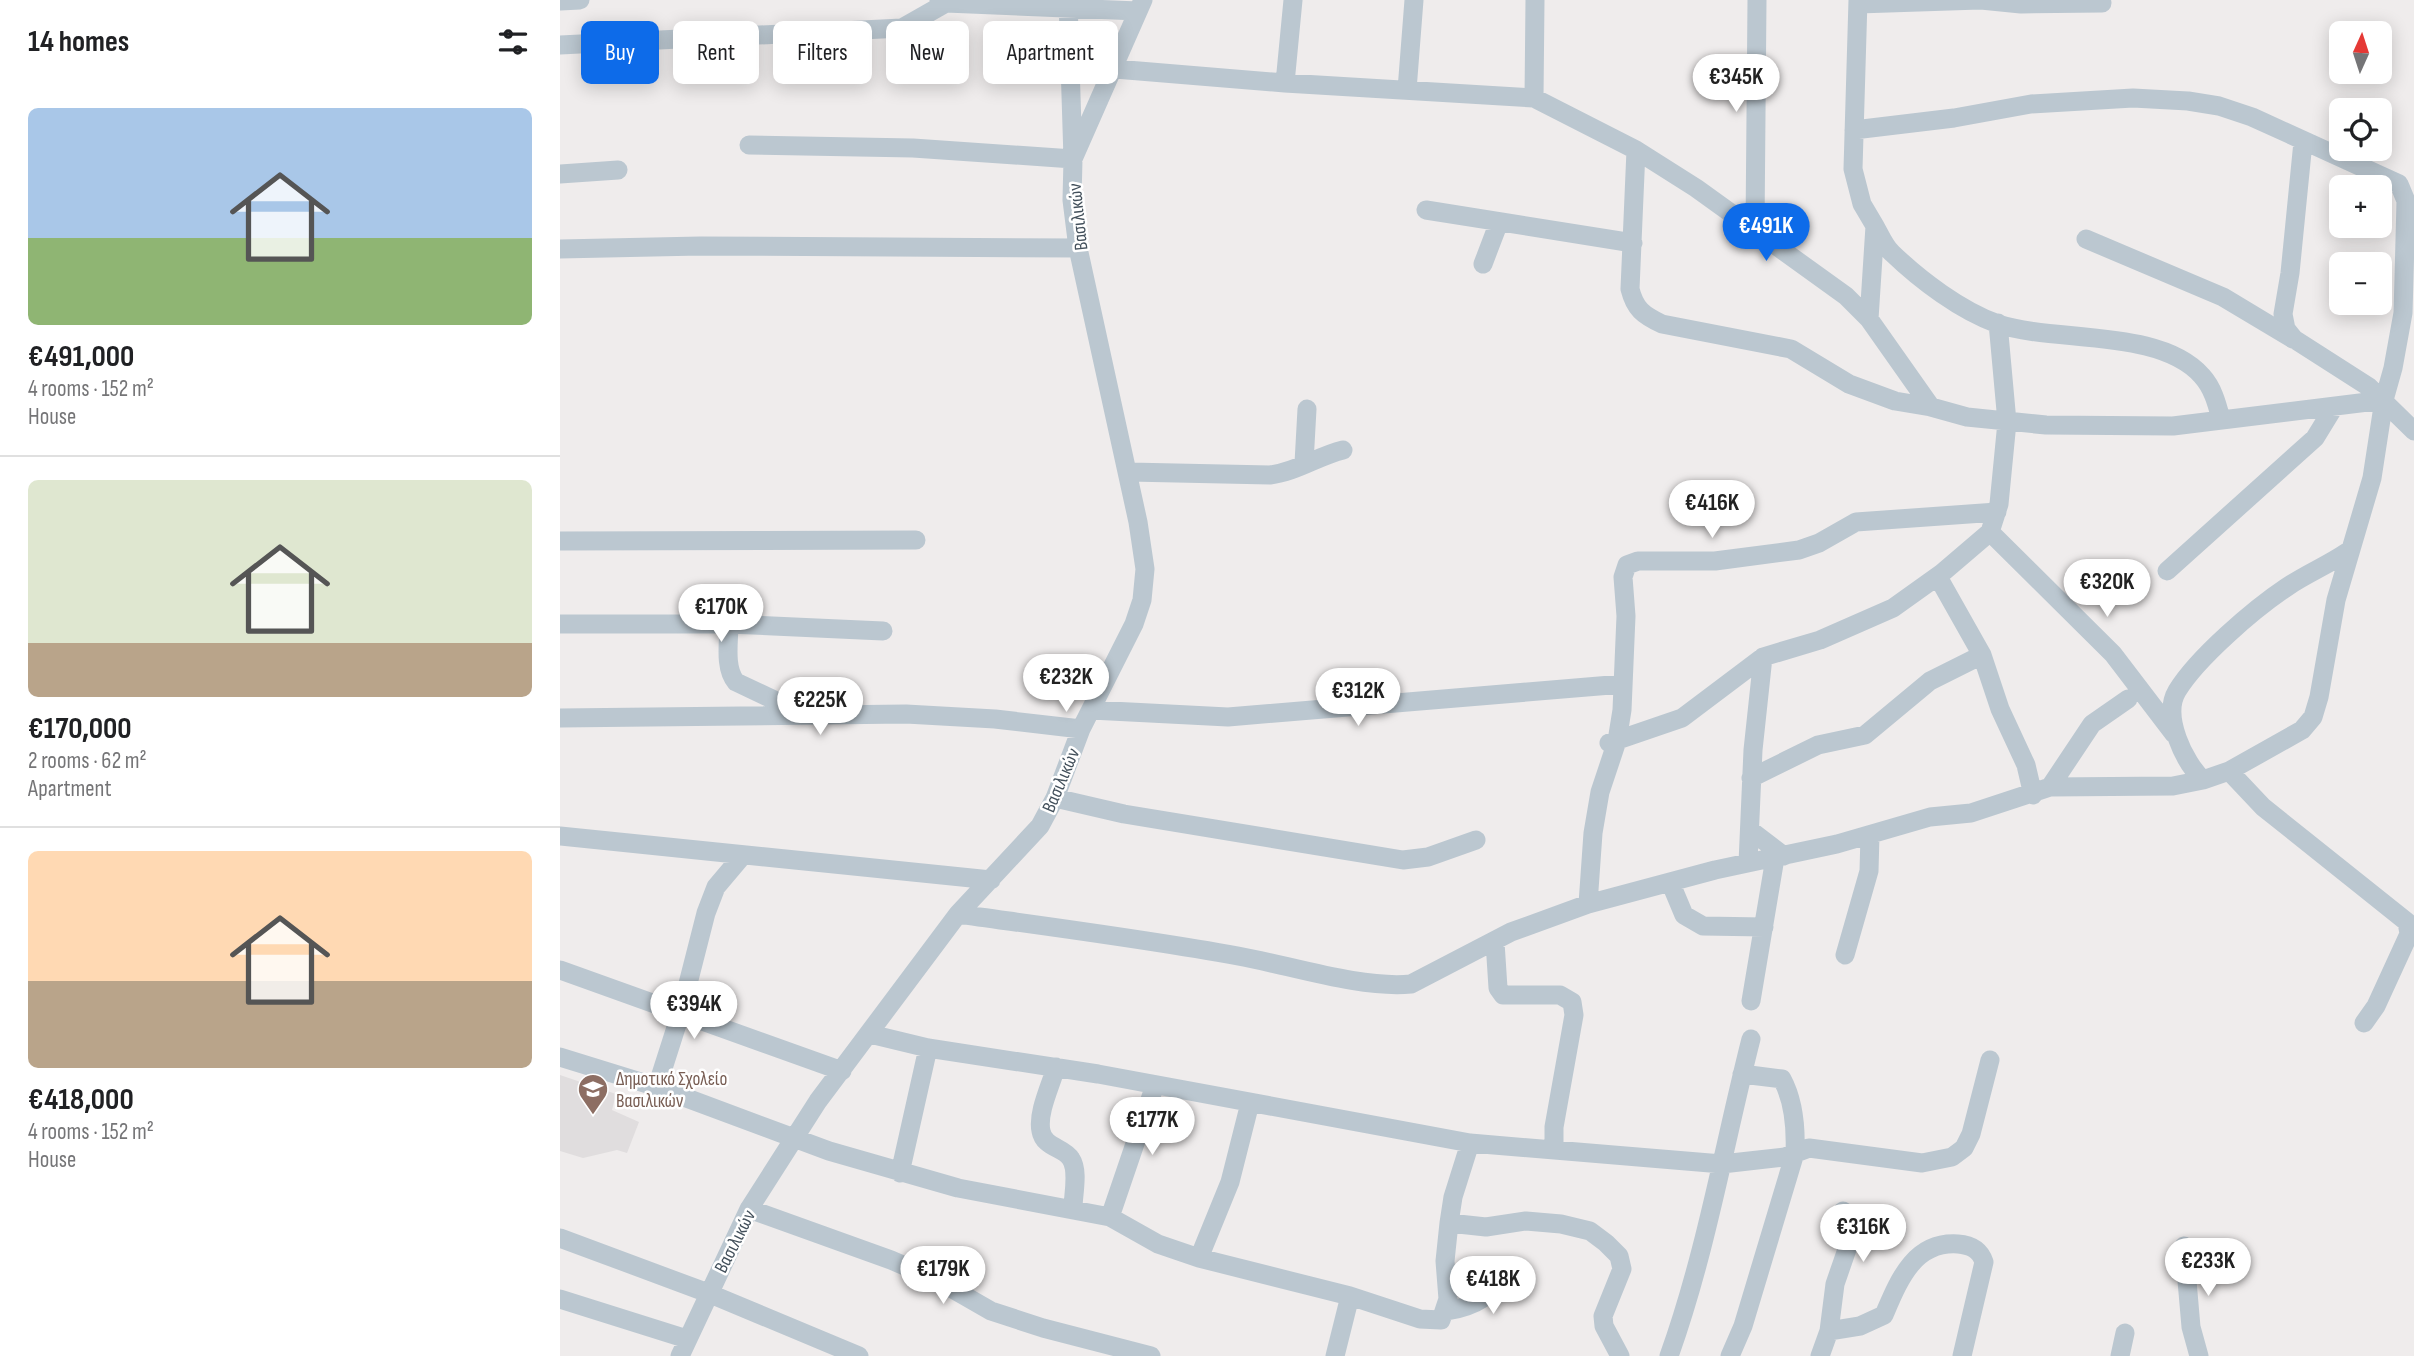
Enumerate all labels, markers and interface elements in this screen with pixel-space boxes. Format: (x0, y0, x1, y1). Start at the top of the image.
chip: Buy (581, 21, 659, 84)
chip: Rent (673, 21, 759, 84)
chip: Filters (773, 21, 872, 84)
chip: New (886, 21, 969, 84)
chip: Apartment (983, 21, 1118, 84)
north arrow (2329, 21, 2392, 84)
map controls (2329, 21, 2392, 315)
icon: filters (494, 23, 532, 61)
text: 14 homes (28, 24, 129, 60)
pin: €345K (1687, 54, 1785, 114)
text: €345K (1709, 63, 1763, 91)
button: locate (2329, 98, 2392, 161)
icon: home (217, 154, 343, 280)
button: + (2329, 175, 2392, 238)
street label: Βασιλικών (1063, 182, 1093, 252)
pin: €491K (1717, 204, 1815, 263)
text: €491K (1739, 212, 1793, 240)
button: − (2329, 252, 2392, 315)
text: €491,000 (28, 339, 134, 375)
text: 4 rooms · 152 m² (28, 375, 154, 403)
text: House (28, 403, 76, 431)
pin: €416K (1663, 480, 1761, 540)
text: €416K (1685, 489, 1739, 517)
icon: home (217, 526, 343, 652)
pin: €320K (2058, 560, 2156, 619)
text: €320K (2080, 568, 2134, 596)
pin: €170K (672, 584, 770, 644)
text: €170K (694, 593, 748, 621)
pin: €232K (1017, 654, 1115, 714)
text: €232K (1039, 663, 1093, 691)
pin: €312K (1309, 668, 1407, 728)
text: €312K (1331, 677, 1385, 705)
pin: €225K (771, 678, 869, 737)
text: €225K (793, 686, 847, 714)
text: €170,000 (28, 711, 132, 747)
street label: Βασιλικών (1038, 745, 1085, 816)
text: 2 rooms · 62 m² (28, 747, 147, 775)
text: Apartment (28, 775, 112, 803)
icon: home (217, 897, 343, 1023)
pin: €394K (645, 982, 743, 1041)
text: €394K (666, 990, 722, 1018)
place label: Δημοτικό Σχολείο Βασιλικών (616, 1068, 727, 1113)
school or university icon: Δημοτικό Σχολείο Βασιλικών (576, 1072, 610, 1116)
text: €418,000 (28, 1082, 134, 1118)
pin: €177K (1103, 1098, 1201, 1157)
text: €177K (1126, 1106, 1178, 1134)
text: 4 rooms · 152 m² (28, 1118, 154, 1146)
text: House (28, 1146, 76, 1174)
pin: €316K (1814, 1204, 1912, 1264)
street label: Βασιλικών (710, 1206, 761, 1277)
text: €316K (1836, 1213, 1890, 1241)
pin: €233K (2159, 1238, 2257, 1298)
pin: €179K (894, 1246, 992, 1306)
text: €233K (2181, 1247, 2235, 1275)
text: €179K (916, 1255, 970, 1283)
pin: €418K (1444, 1256, 1542, 1316)
text: €418K (1466, 1265, 1520, 1293)

